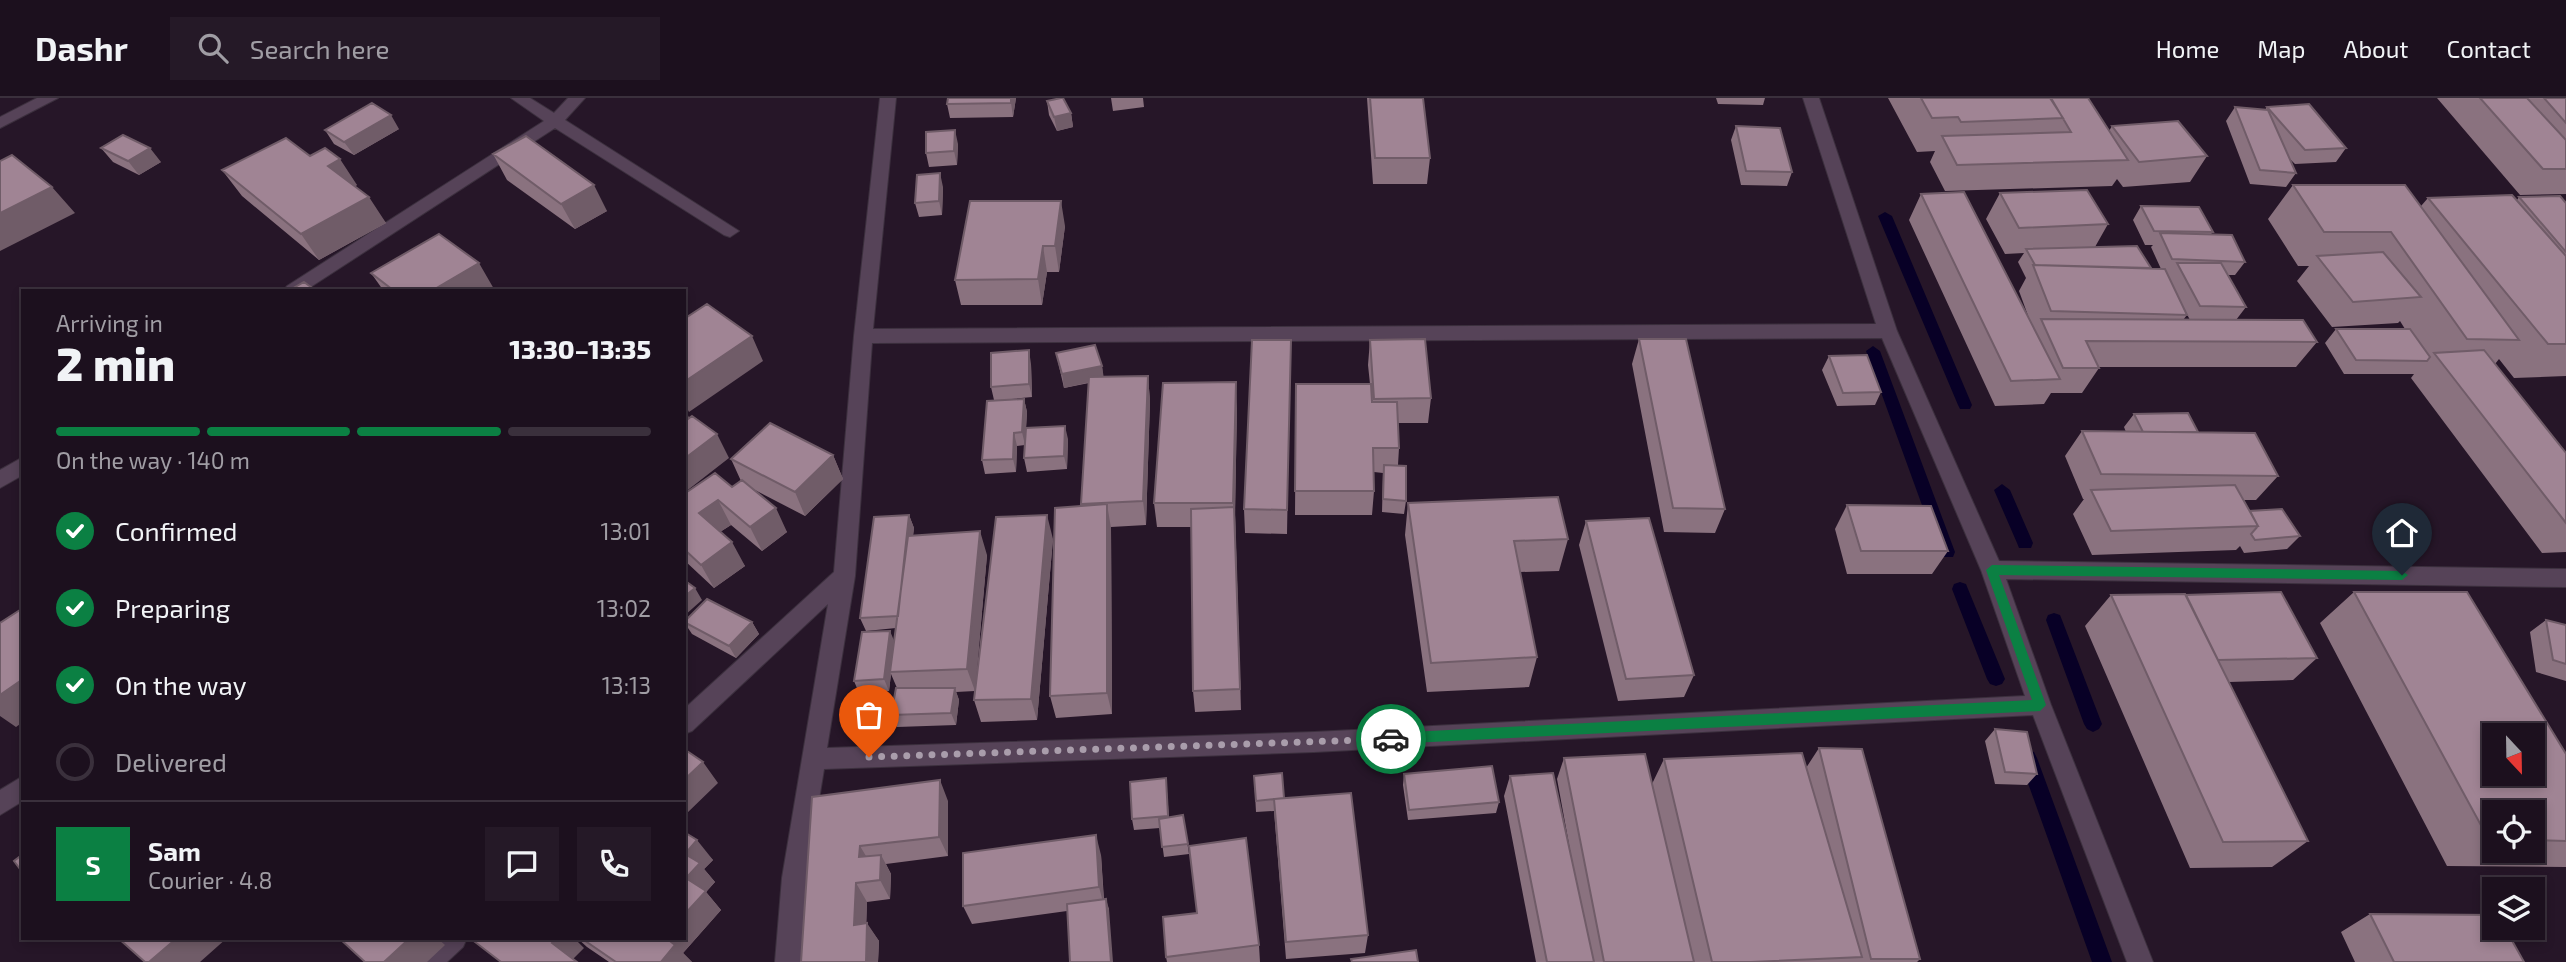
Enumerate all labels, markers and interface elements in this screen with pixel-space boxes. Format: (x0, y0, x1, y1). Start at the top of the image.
search box (170, 17, 660, 80)
text: Dashr (35, 28, 128, 68)
icon: search (194, 29, 232, 67)
text: Search here (250, 33, 389, 64)
text: Home (2156, 34, 2219, 63)
text: Map (2257, 34, 2305, 63)
text: About (2343, 34, 2409, 63)
text: Contact (2447, 34, 2531, 63)
text: Arriving in (56, 309, 163, 337)
text: 13:30–13:35 (509, 333, 651, 364)
text: 2 min (56, 335, 175, 390)
text: On the way · 140 m (56, 446, 250, 474)
pin (2372, 503, 2432, 575)
icon: check (56, 512, 94, 550)
icon: home (2383, 514, 2421, 552)
text: Confirmed (115, 515, 238, 546)
text: 13:01 (601, 517, 651, 545)
icon: check (56, 589, 94, 627)
text: Preparing (115, 592, 230, 623)
text: 13:02 (597, 594, 651, 622)
icon: check (56, 666, 94, 704)
text: On the way (115, 669, 246, 700)
text: 13:13 (602, 671, 651, 699)
pin (839, 685, 899, 757)
icon: bag (850, 696, 888, 734)
courier (1356, 704, 1426, 774)
icon: car (1372, 720, 1410, 758)
north arrow (2482, 723, 2544, 786)
map controls (2482, 723, 2545, 940)
text: Delivered (115, 746, 227, 777)
button: locate (2482, 800, 2545, 863)
button: chat (485, 827, 559, 901)
button: phone (577, 827, 651, 901)
text: Sam (148, 835, 201, 866)
text: S (85, 849, 101, 880)
text: Courier · 4.8 (148, 866, 272, 894)
button: layers (2482, 877, 2545, 940)

